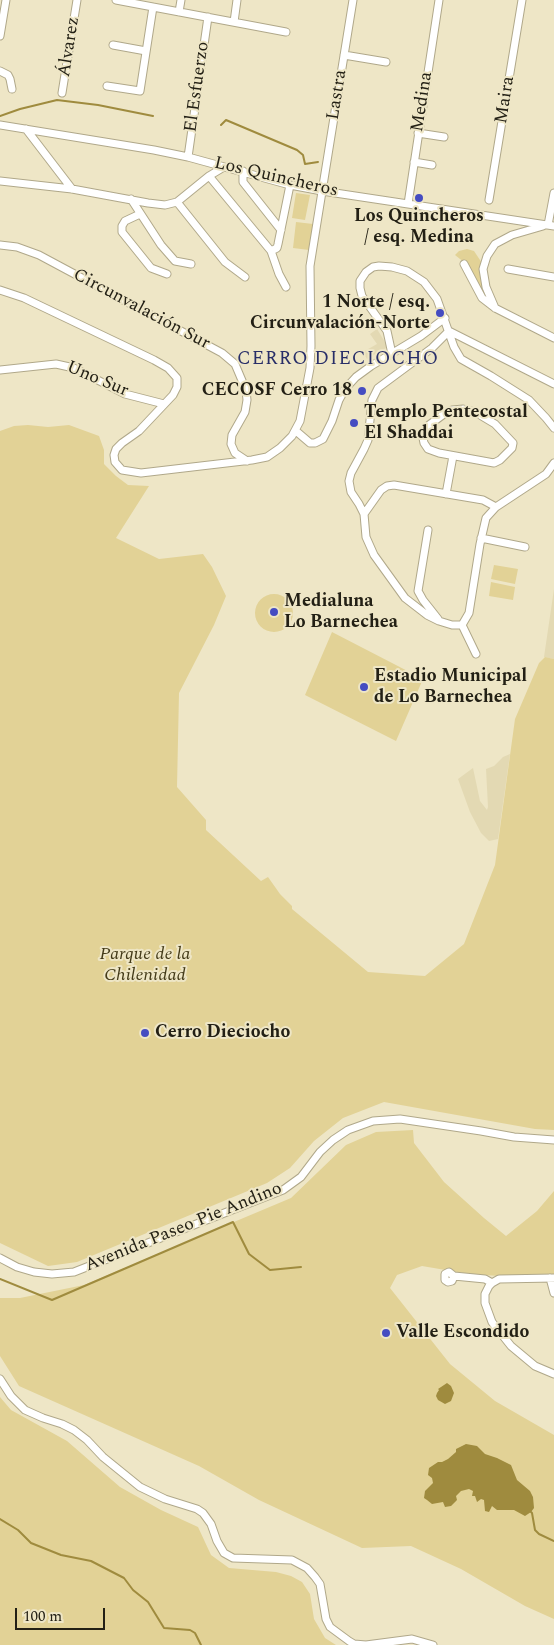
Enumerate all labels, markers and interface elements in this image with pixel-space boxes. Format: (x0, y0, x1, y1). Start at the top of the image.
street label: Álvarez (55, 15, 85, 79)
street label: El Esfuerzo (181, 40, 215, 134)
street label: Lastra (323, 68, 353, 122)
street label: Medina (408, 70, 438, 134)
street label: Maira (492, 75, 520, 125)
street label: Los Quincheros (212, 153, 340, 203)
marker: Los Quincheros / esq. Medina (413, 192, 425, 204)
place label: Los Quincheros / esq. Medina (354, 206, 484, 248)
street label: Circunvalación Sur (69, 265, 213, 355)
place label: 1 Norte / esq. Circunvalación-Norte (250, 292, 430, 334)
marker: 1 Norte / esq. Circunvalación-Norte (434, 307, 446, 319)
district label: CERRO DIECIOCHO (235, 349, 441, 371)
street label: Uno Sur (63, 357, 131, 403)
place label: CECOSF Cerro 18 (202, 380, 352, 402)
marker: CECOSF Cerro 18 (356, 385, 368, 397)
place label: Templo Pentecostal El Shaddai (364, 402, 528, 444)
marker: Templo Pentecostal El Shaddai (348, 417, 360, 429)
place label: Medialuna Lo Barnechea (284, 591, 398, 634)
marker: Medialuna Lo Barnechea (268, 606, 280, 618)
place label: Estadio Municipal de Lo Barnechea (374, 666, 527, 709)
marker: Estadio Municipal de Lo Barnechea (358, 681, 370, 693)
park label: Parque de la Chilenidad (100, 944, 190, 986)
place label: Cerro Dieciocho (155, 1022, 290, 1044)
marker: Cerro Dieciocho (139, 1027, 151, 1039)
street label: Avenida Paseo Pie Andino (82, 1179, 286, 1277)
place label: Valle Escondido (396, 1322, 529, 1344)
marker: Valle Escondido (380, 1327, 392, 1339)
scale bar (18, 1598, 108, 1630)
text: 100 m (23, 1605, 62, 1628)

